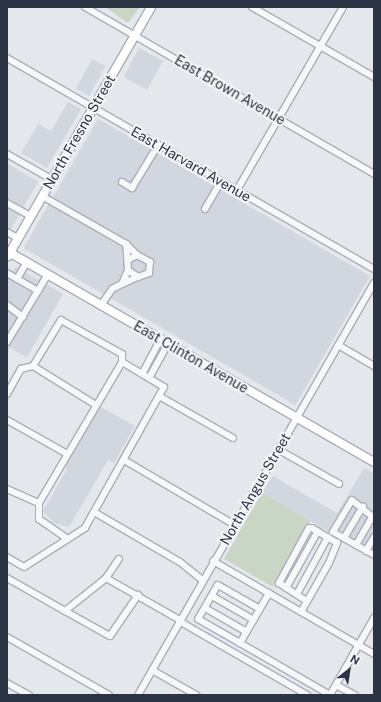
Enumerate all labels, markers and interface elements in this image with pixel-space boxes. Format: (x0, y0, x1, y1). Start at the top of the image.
street label: East Brown Avenue (172, 51, 288, 129)
street label: North Fresno Street (39, 72, 119, 192)
street label: East Harvard Avenue (128, 123, 254, 205)
street label: East Clinton Avenue (131, 317, 251, 397)
street label: North Angus Street (216, 430, 294, 548)
north arrow (329, 650, 369, 690)
text: N (348, 652, 362, 667)

